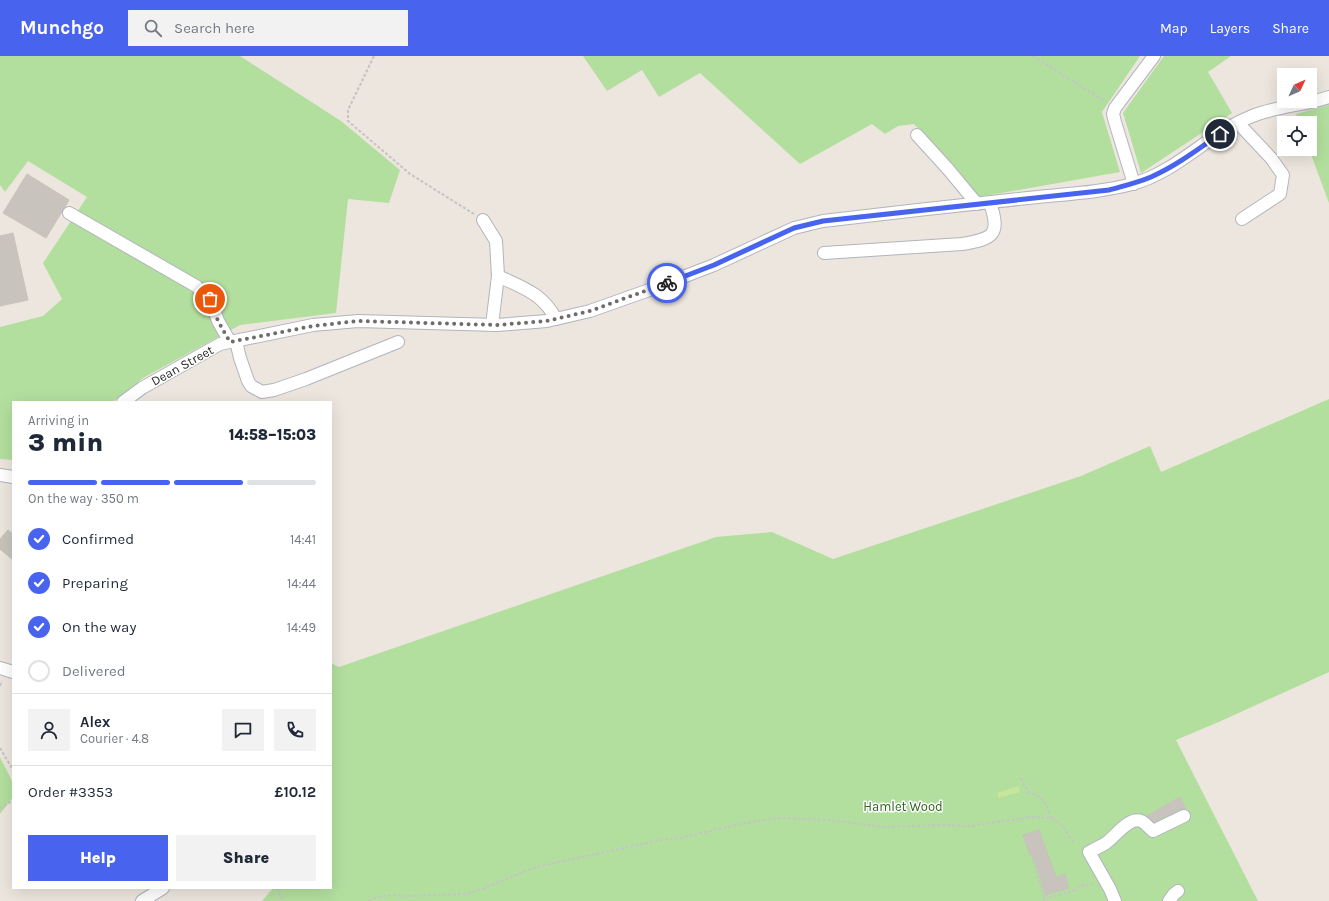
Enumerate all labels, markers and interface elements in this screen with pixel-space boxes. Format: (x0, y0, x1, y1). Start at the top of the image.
search box (128, 10, 408, 46)
text: Munchgo (20, 17, 104, 39)
icon: search (142, 17, 164, 39)
text: Search here (174, 19, 255, 37)
text: Map (1160, 20, 1188, 37)
text: Layers (1210, 20, 1250, 37)
text: Share (1272, 20, 1309, 37)
north arrow (1277, 68, 1317, 108)
map controls (1277, 68, 1317, 156)
button: locate (1277, 116, 1317, 156)
pin (1203, 117, 1237, 151)
icon: home (1209, 123, 1231, 145)
courier (647, 263, 687, 303)
icon: bike (656, 272, 678, 294)
pin (193, 282, 227, 316)
icon: bag (199, 288, 221, 310)
street label: Dean Street (148, 342, 216, 389)
text: Arriving in (28, 413, 89, 428)
text: 14:58–15:03 (229, 426, 316, 444)
text: 3 min (28, 427, 103, 458)
text: On the way · 350 m (28, 491, 139, 506)
icon: check (28, 528, 50, 550)
text: Confirmed (62, 530, 134, 548)
text: 14:41 (290, 532, 316, 547)
icon: check (28, 572, 50, 594)
text: Preparing (62, 574, 128, 592)
text: 14:44 (287, 576, 316, 591)
icon: check (28, 616, 50, 638)
text: On the way (62, 618, 136, 636)
text: 14:49 (287, 620, 316, 635)
text: Delivered (62, 662, 126, 680)
button: person (28, 709, 70, 751)
button: chat (222, 709, 264, 751)
button: phone (274, 709, 316, 751)
text: Alex (80, 713, 110, 731)
text: Courier · 4.8 (80, 731, 149, 746)
text: Order #3353 (28, 783, 113, 801)
text: £10.12 (274, 783, 316, 801)
park label: Hamlet Wood (863, 799, 943, 814)
button: Help (28, 835, 168, 881)
button: Share (176, 835, 316, 881)

